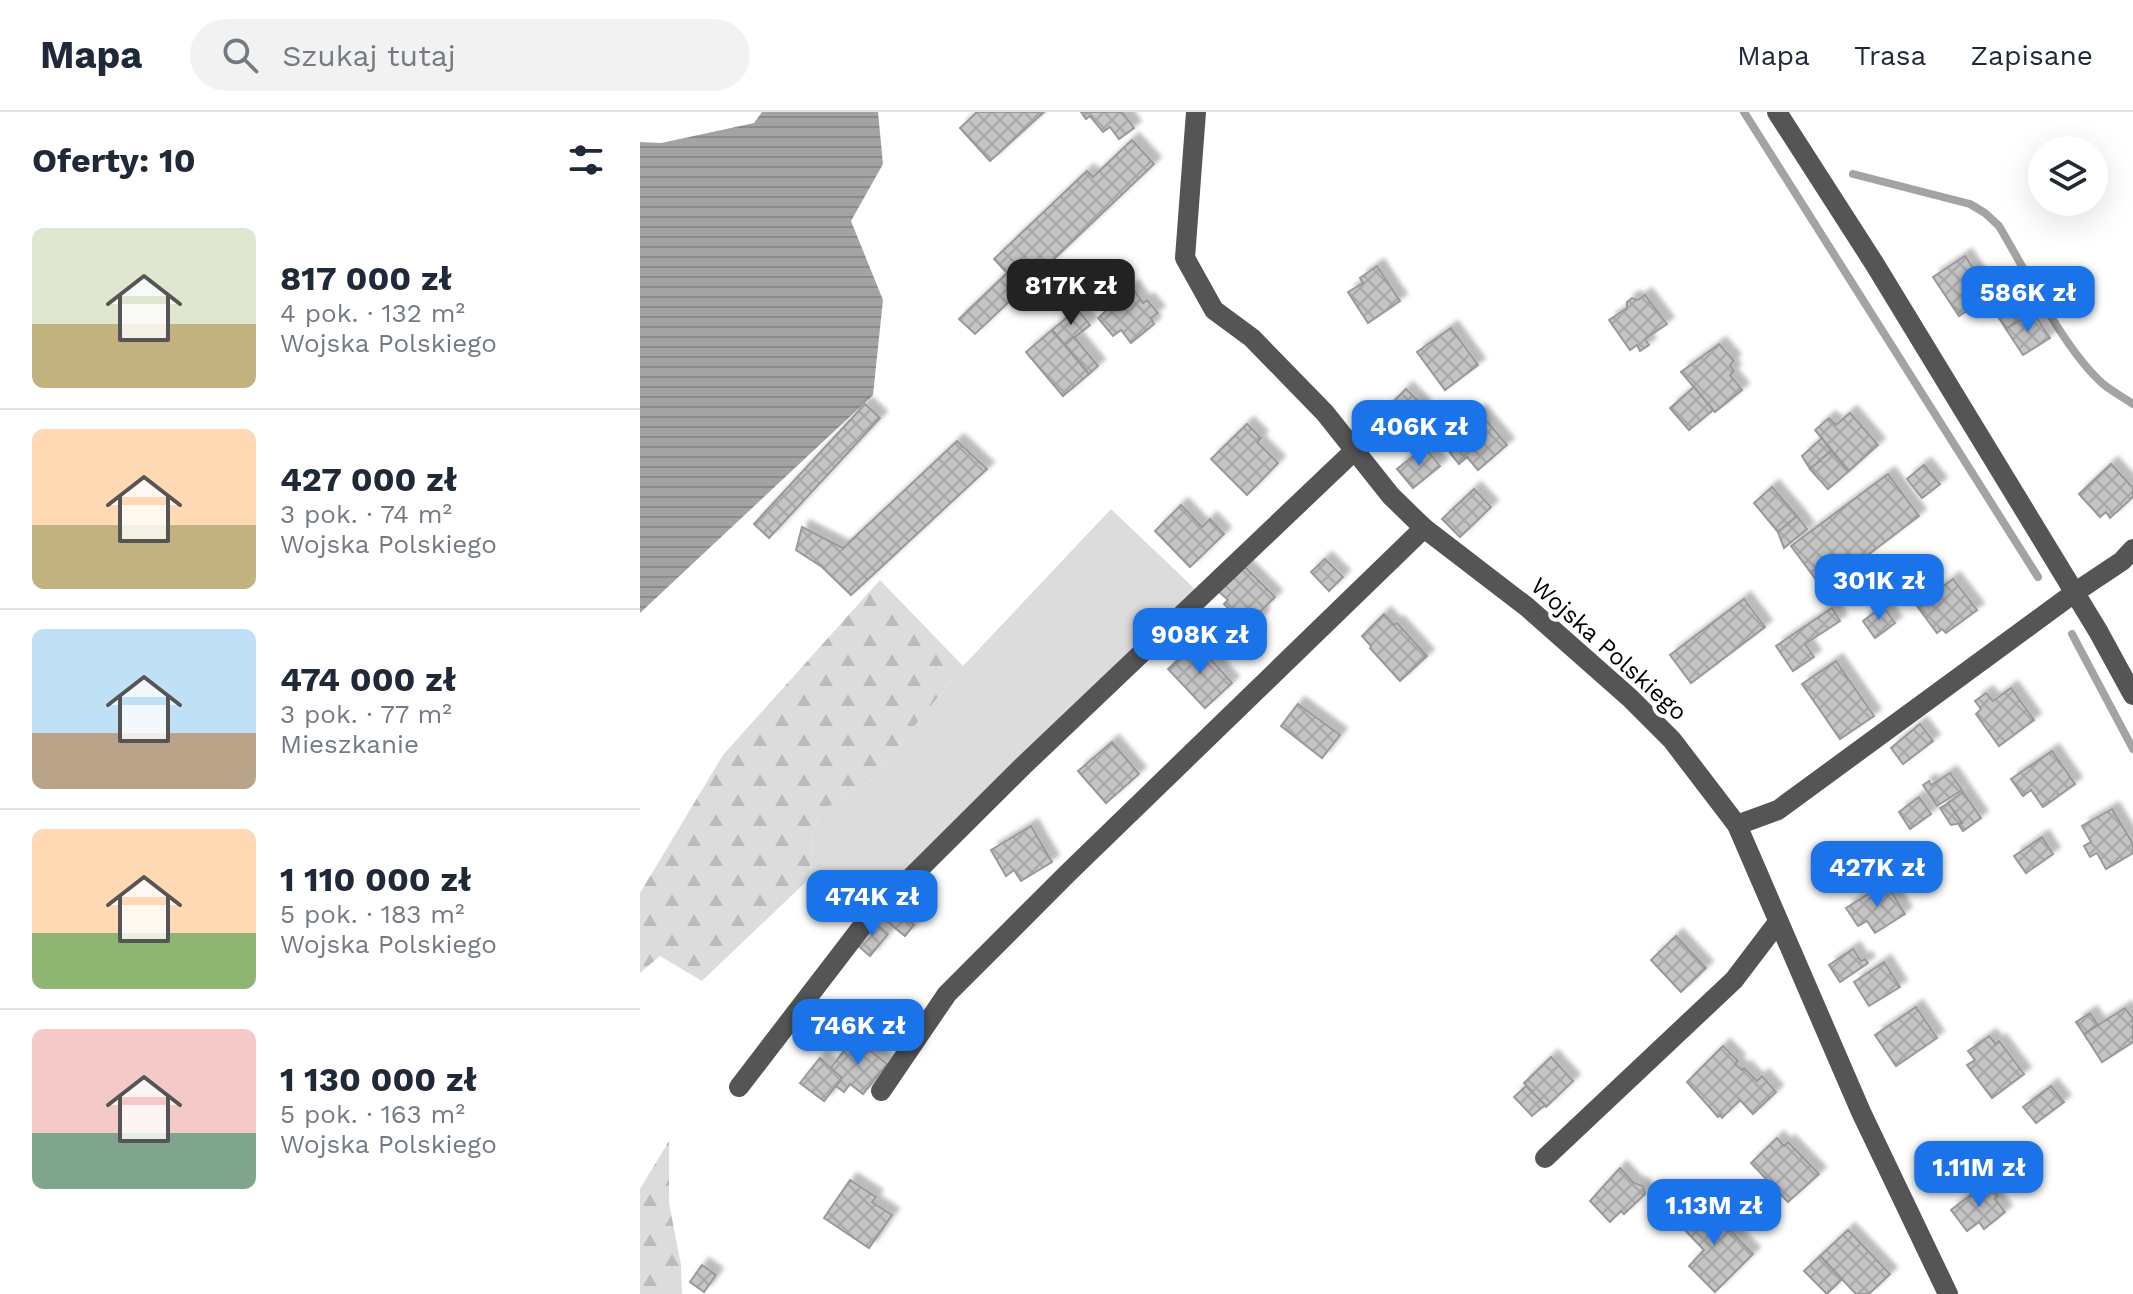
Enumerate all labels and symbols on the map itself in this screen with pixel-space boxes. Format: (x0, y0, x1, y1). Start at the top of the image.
pin: 817K zł (997, 259, 1145, 327)
pin: 586K zł (1954, 266, 2102, 334)
pin: 406K zł (1345, 400, 1493, 468)
pin: 301K zł (1805, 554, 1953, 622)
street label: Wojska Polskiego (1525, 572, 1693, 726)
pin: 908K zł (1126, 608, 1274, 676)
pin: 427K zł (1803, 841, 1951, 909)
pin: 474K zł (798, 870, 946, 938)
pin: 746K zł (784, 999, 932, 1067)
pin: 1.11M zł (1896, 1141, 2062, 1209)
pin: 1.13M zł (1631, 1179, 1797, 1247)

